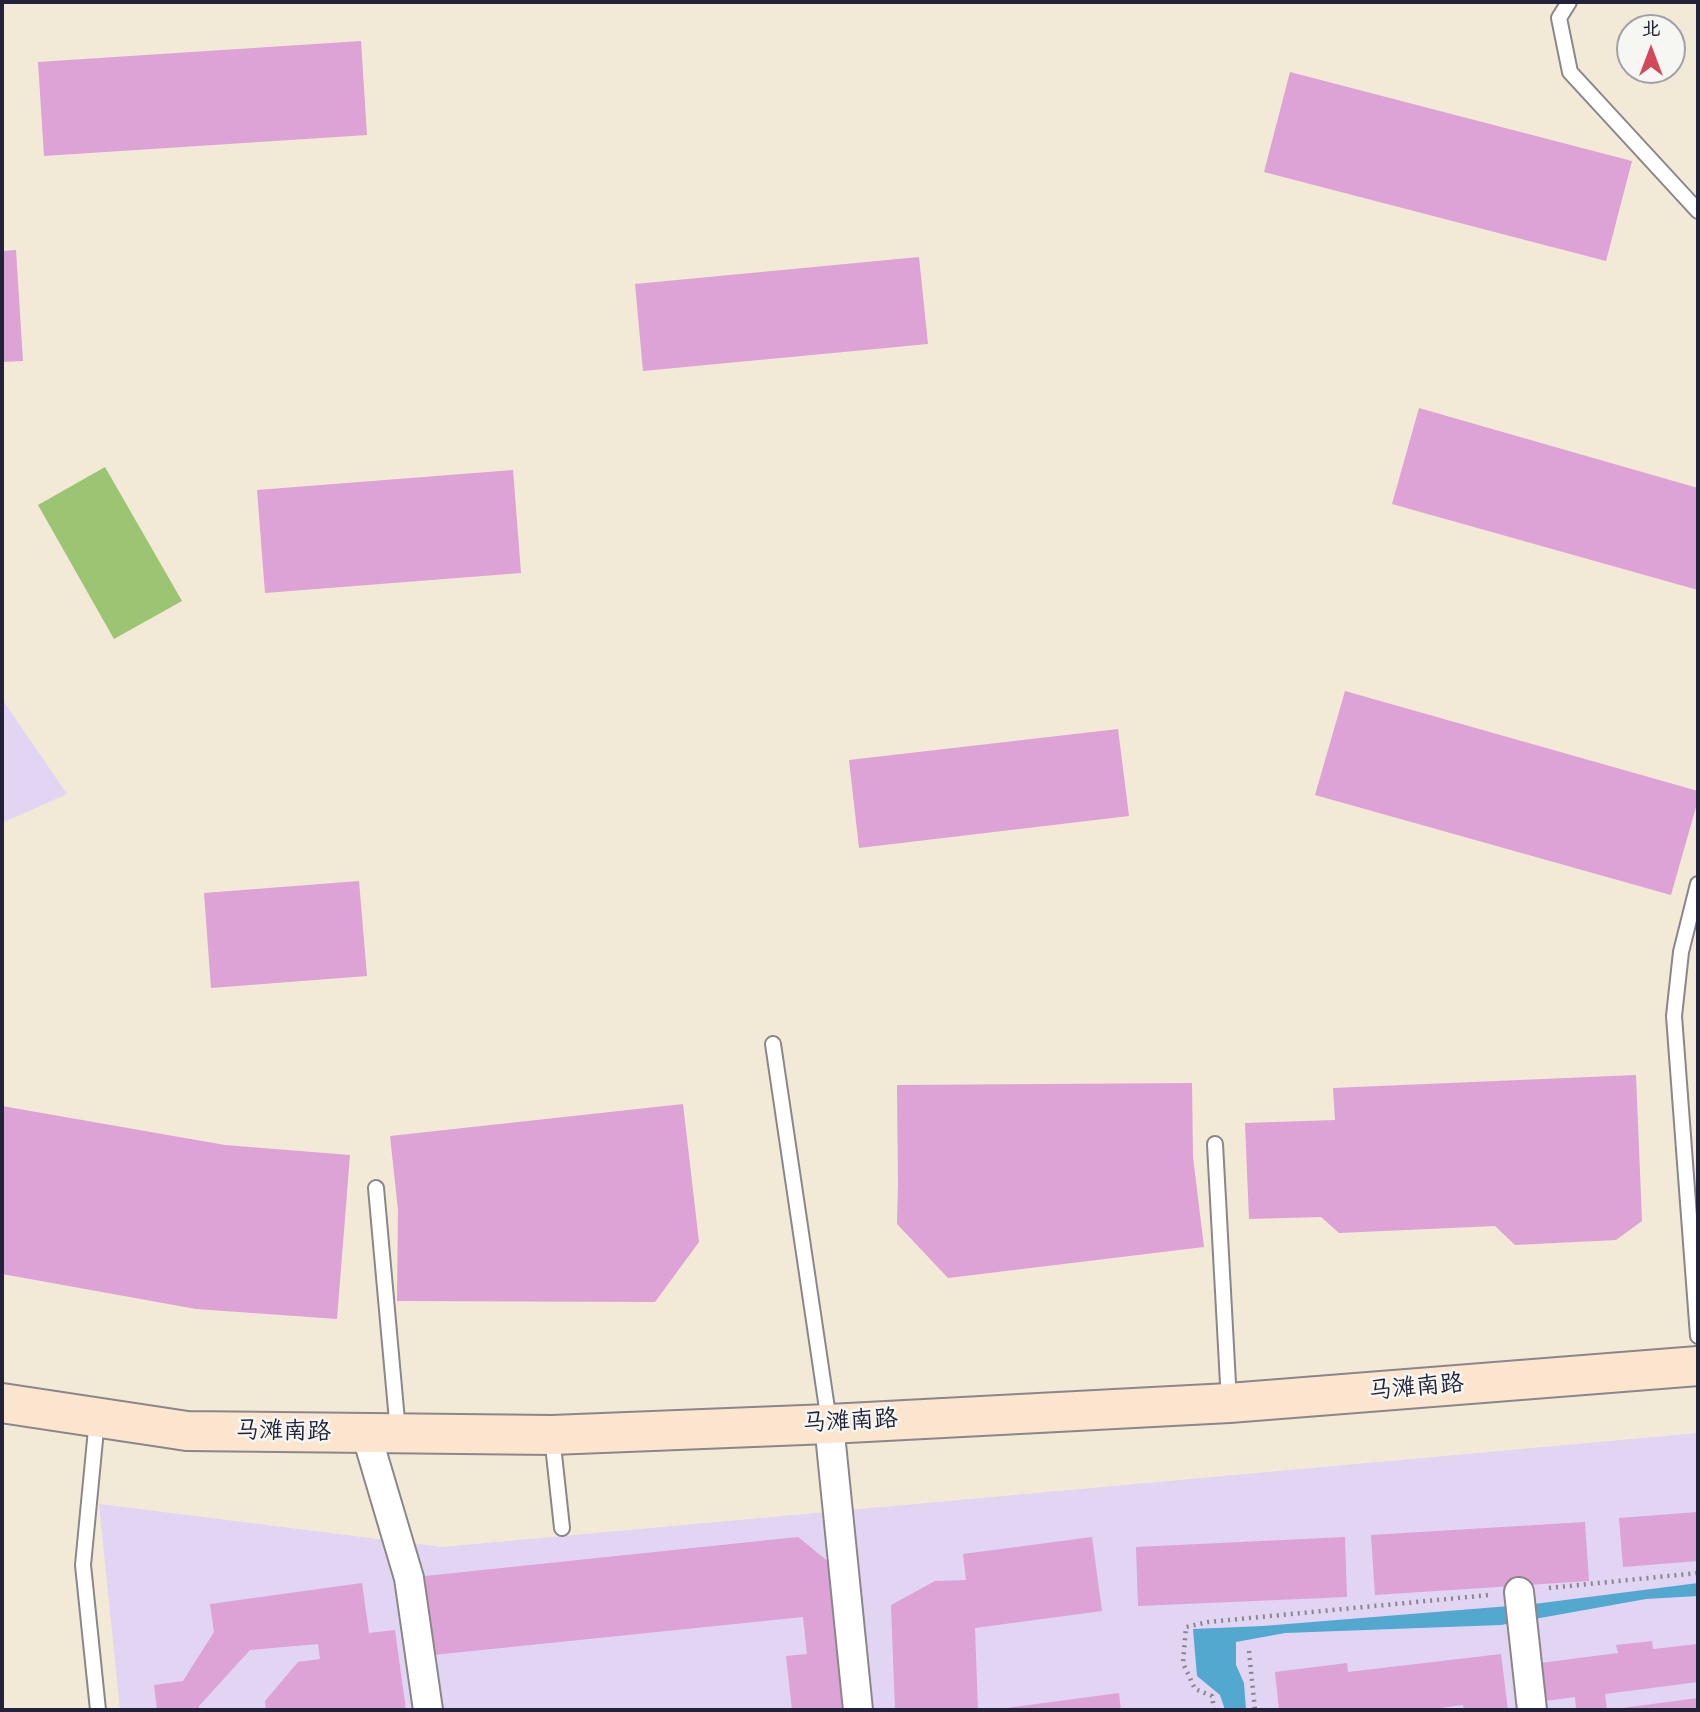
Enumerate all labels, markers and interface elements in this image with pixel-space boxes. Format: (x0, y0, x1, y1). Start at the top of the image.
north arrow (1616, 14, 1686, 84)
text: 北 (1641, 18, 1661, 41)
street label: 马滩南路 (1367, 1369, 1465, 1407)
street label: 马滩南路 (801, 1405, 899, 1439)
street label: 马滩南路 (235, 1417, 331, 1447)

